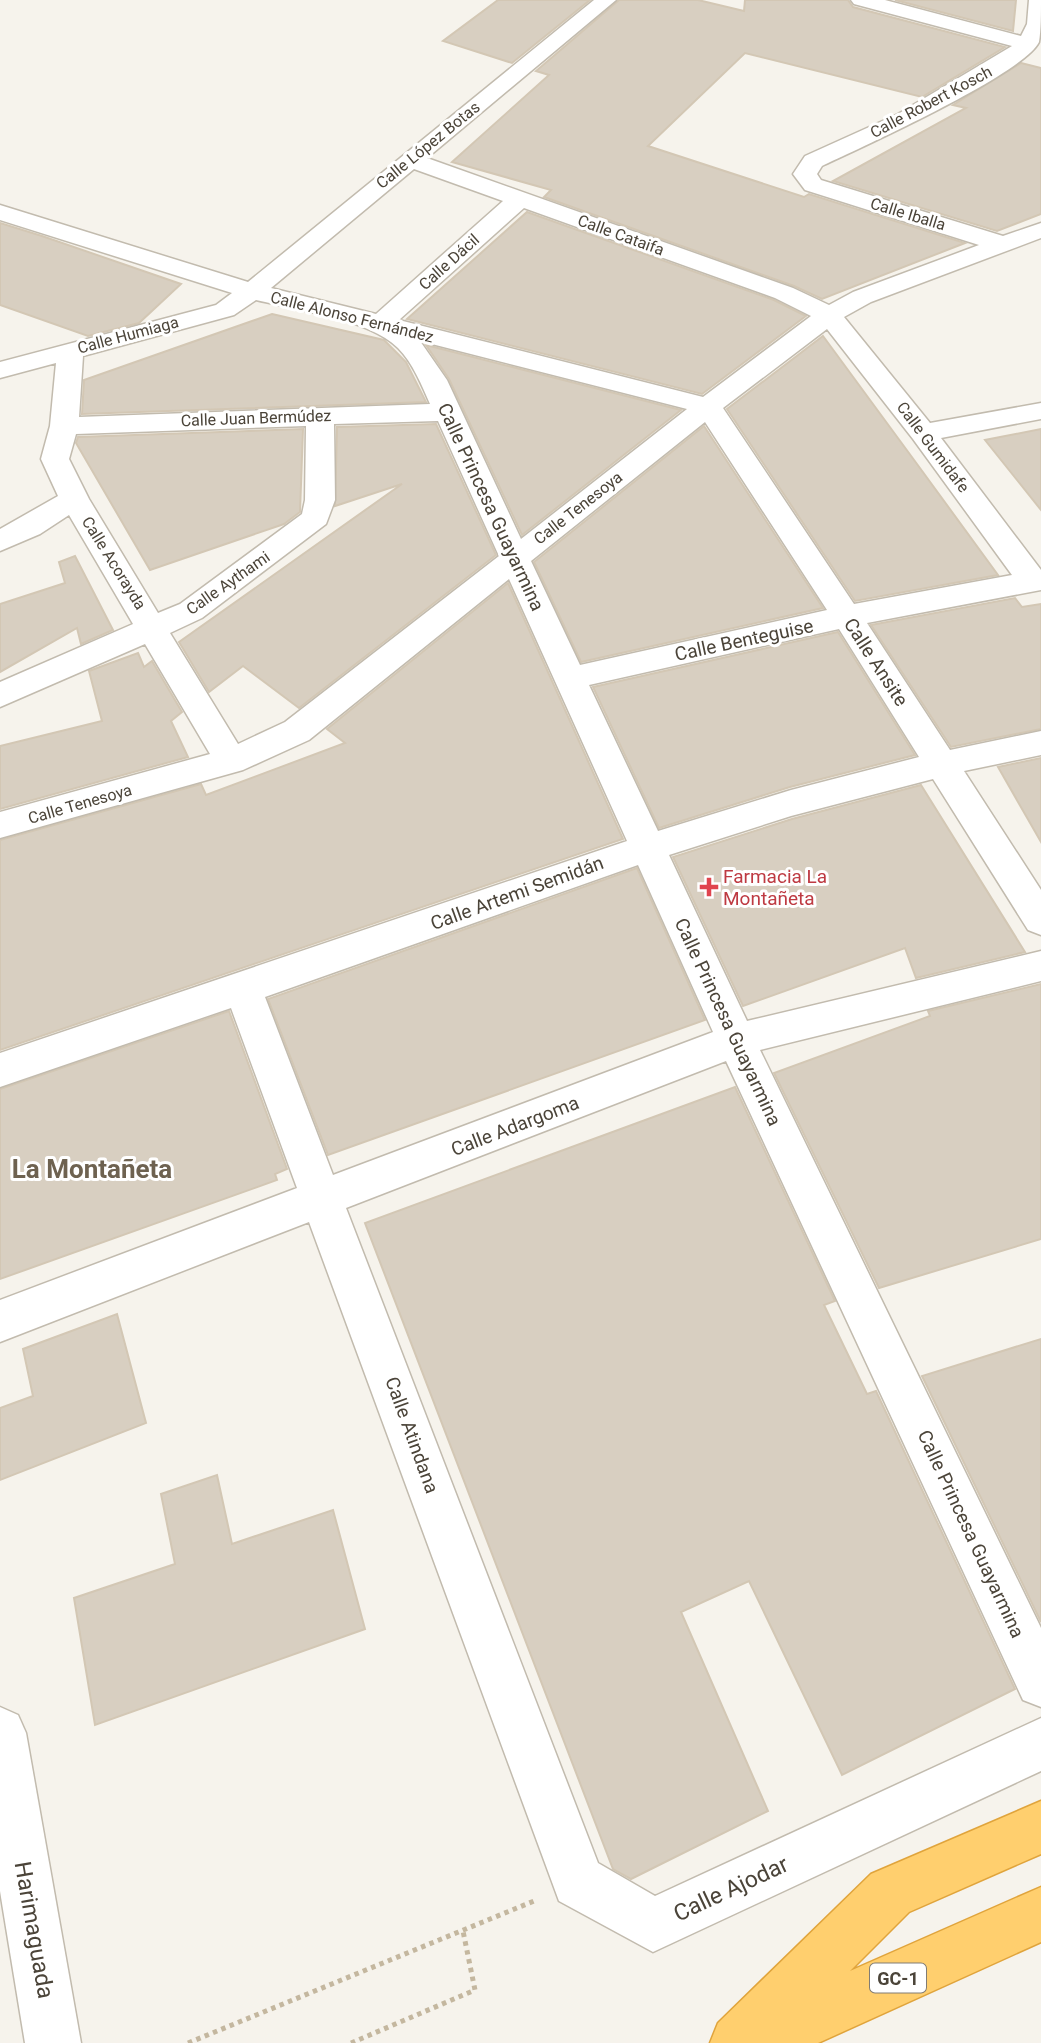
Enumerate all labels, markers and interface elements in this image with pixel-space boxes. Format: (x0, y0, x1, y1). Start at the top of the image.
street label: Calle Robert Kosch (867, 62, 995, 142)
street label: Calle López Botas (372, 97, 484, 193)
street label: Calle Iballa (868, 194, 948, 234)
street label: Calle Cataifa (575, 211, 667, 259)
street label: Calle Dácil (415, 230, 483, 294)
street label: Calle Alonso Fernández (268, 288, 436, 346)
street label: Calle Humiaga (75, 312, 181, 358)
street label: Calle Gumidafe (893, 398, 973, 496)
street label: Calle Princesa Guayarmina (433, 400, 549, 614)
street label: Calle Juan Bermúdez (180, 406, 332, 430)
street label: Calle Tenesoya (530, 468, 626, 548)
street label: Calle Acorayda (78, 513, 150, 613)
street label: Calle Aythami (183, 547, 273, 619)
street label: Calle Benteguise (673, 614, 815, 666)
street label: Calle Ansite (839, 614, 913, 710)
street label: Calle Tenesoya (26, 780, 134, 828)
street label: Calle Artemi Semidán (427, 851, 607, 935)
place label: Farmacia La Montañeta (723, 865, 827, 910)
marker: Farmacia La Montañeta (701, 879, 717, 895)
street label: Calle Princesa Guayarmina (670, 915, 786, 1129)
street label: Calle Adargoma (448, 1091, 582, 1161)
district label: La Montañeta (12, 1154, 172, 1184)
street label: Calle Atindana (380, 1374, 444, 1496)
street label: Calle Princesa Guayarmina (913, 1427, 1029, 1641)
street label: Calle Ajodar (669, 1851, 793, 1927)
street label: Harimaguada (9, 1859, 59, 2001)
road number: GC-1 (870, 1964, 926, 1992)

